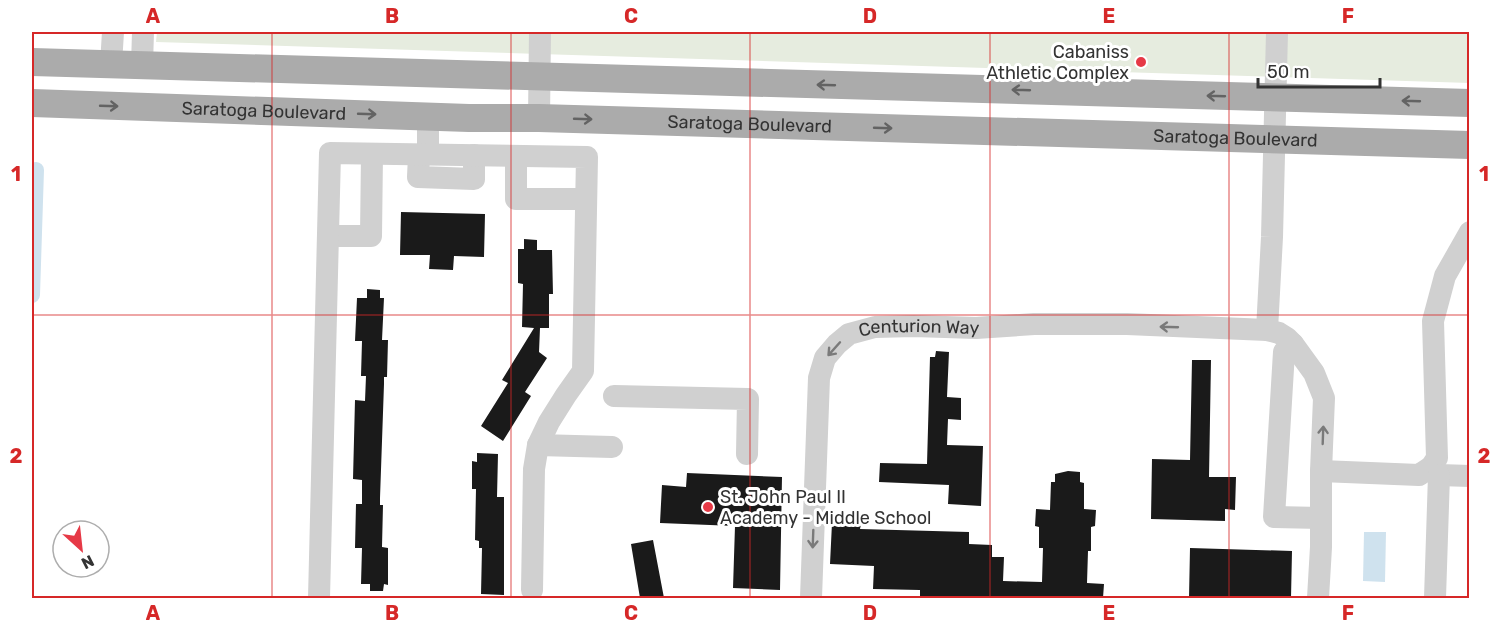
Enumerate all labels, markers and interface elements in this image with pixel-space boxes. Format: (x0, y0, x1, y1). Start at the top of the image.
text: A (146, 4, 161, 28)
text: B (385, 4, 399, 28)
text: C (624, 4, 638, 28)
text: D (863, 4, 877, 28)
text: E (1103, 4, 1115, 28)
text: F (1342, 4, 1354, 28)
place label: Cabaniss Athletic Complex (986, 41, 1129, 84)
scale bar (1258, 51, 1380, 89)
marker: Cabaniss Athletic Complex (1134, 55, 1148, 69)
text: 50 m (1267, 61, 1310, 83)
one-way arrow (817, 79, 837, 90)
one-way arrow (1012, 84, 1032, 96)
one-way arrow (1207, 90, 1227, 101)
one-way arrow (1402, 96, 1422, 107)
street label: Saratoga Boulevard (181, 97, 346, 125)
one-way arrow (99, 100, 119, 111)
one-way arrow (356, 109, 376, 120)
street label: Saratoga Boulevard (667, 111, 832, 137)
one-way arrow (572, 114, 592, 125)
one-way arrow (872, 123, 892, 134)
street label: Saratoga Boulevard (1153, 125, 1318, 152)
text: 1 (11, 162, 21, 186)
text: 1 (1479, 162, 1489, 186)
street label: Centurion Way (856, 315, 980, 342)
one-way arrow (1159, 321, 1179, 332)
one-way arrow (827, 341, 841, 356)
one-way arrow (1317, 426, 1328, 446)
text: 2 (10, 444, 23, 468)
text: 2 (1478, 444, 1491, 468)
place label: St. John Paul II Academy - Middle School (720, 486, 931, 529)
marker: St. John Paul II Academy - Middle School (701, 500, 715, 514)
north arrow (51, 519, 111, 579)
one-way arrow (807, 529, 819, 549)
text: N (78, 551, 97, 573)
text: A (146, 601, 161, 625)
text: B (385, 601, 399, 625)
text: C (624, 601, 638, 625)
text: D (863, 601, 877, 625)
text: E (1103, 601, 1115, 625)
text: F (1342, 601, 1354, 625)

